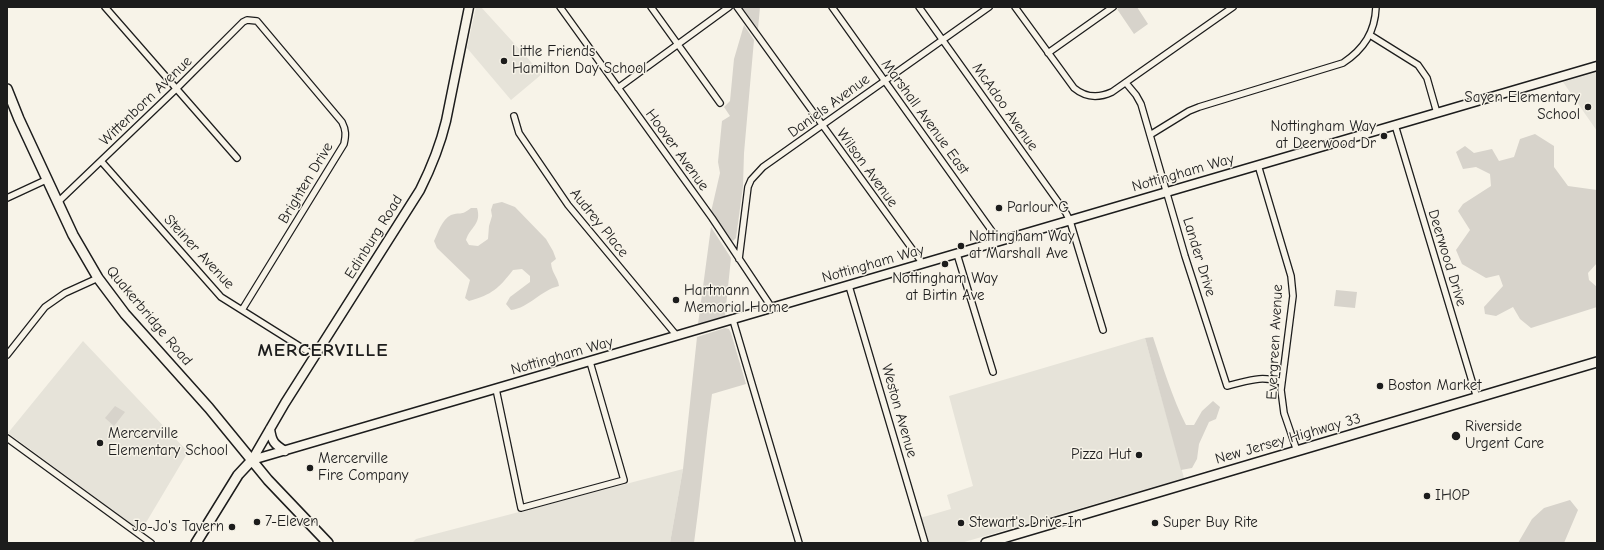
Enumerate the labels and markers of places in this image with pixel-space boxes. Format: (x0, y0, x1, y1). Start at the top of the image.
place label: Little Friends Hamilton Day School (512, 43, 646, 78)
marker: Little Friends Hamilton Day School (499, 56, 509, 66)
place label: Sayen Elementary School (1464, 89, 1580, 124)
marker: Sayen Elementary School (1583, 102, 1593, 112)
place label: Nottingham Way at Deerwood Dr (1270, 118, 1376, 153)
marker: Nottingham Way at Deerwood Dr (1379, 131, 1389, 141)
place label: Parlour G (1007, 199, 1069, 217)
marker: Parlour G (994, 203, 1004, 213)
place label: Nottingham Way at Marshall Ave (969, 228, 1075, 263)
marker: Nottingham Way at Marshall Ave (956, 241, 966, 251)
marker: Nottingham Way at Birtin Ave (940, 259, 950, 269)
place label: Nottingham Way at Birtin Ave (892, 270, 998, 305)
place label: Hartmann Memorial Home (684, 282, 789, 317)
marker: Hartmann Memorial Home (671, 295, 681, 305)
place label: Boston Market (1388, 377, 1481, 395)
marker: Boston Market (1375, 381, 1385, 391)
place label: Riverside Urgent Care (1465, 418, 1544, 453)
place label: Mercerville Elementary School (108, 425, 228, 460)
marker: Riverside Urgent Care (1450, 430, 1462, 442)
marker: Mercerville Elementary School (95, 438, 105, 448)
place label: Pizza Hut (1071, 446, 1131, 464)
place label: Mercerville Fire Company (318, 450, 409, 485)
marker: Pizza Hut (1134, 450, 1144, 460)
marker: Mercerville Fire Company (305, 463, 315, 473)
place label: IHOP (1435, 487, 1470, 505)
marker: IHOP (1422, 491, 1432, 501)
place label: 7-Eleven (265, 513, 319, 531)
place label: Stewart's Drive-In (969, 514, 1082, 532)
place label: Super Buy Rite (1163, 514, 1258, 532)
marker: 7-Eleven (252, 517, 262, 527)
place label: Jo-Jo's Tavern (132, 518, 224, 536)
marker: Stewart's Drive-In (956, 518, 966, 528)
marker: Super Buy Rite (1150, 518, 1160, 528)
marker: Jo-Jo's Tavern (227, 522, 237, 532)

